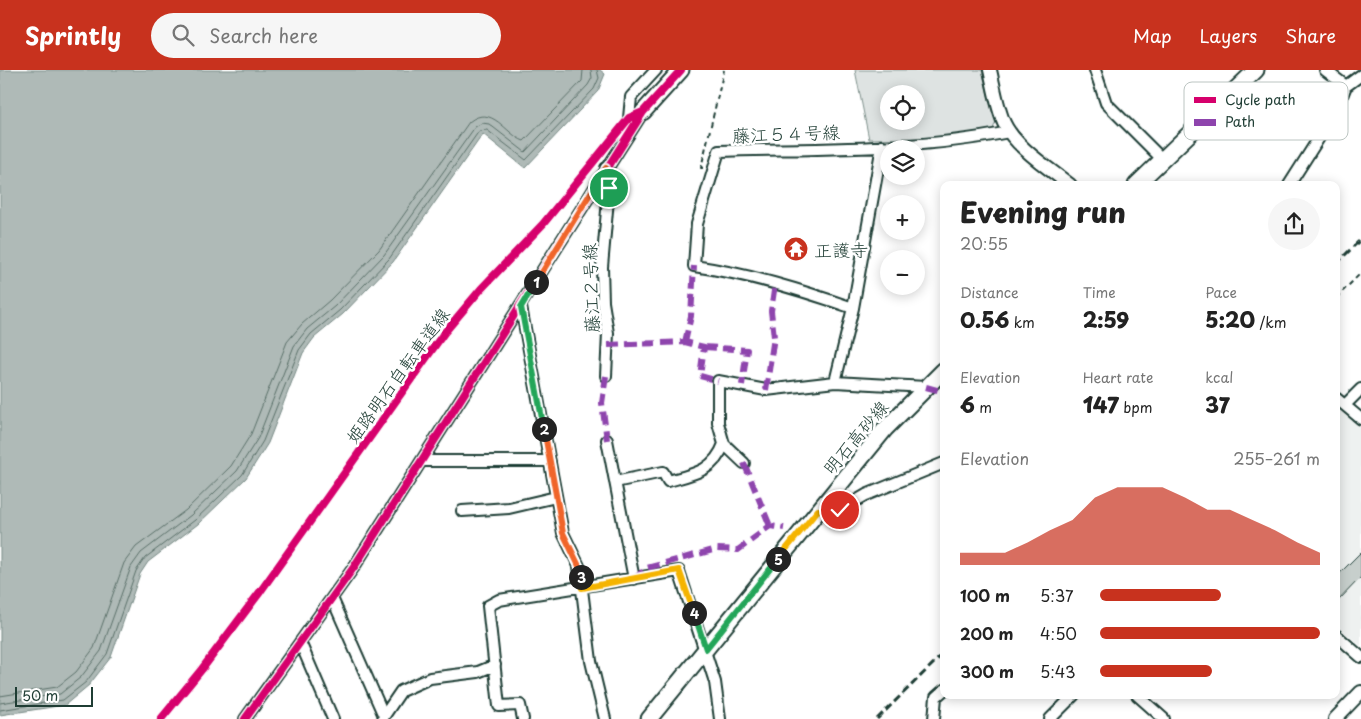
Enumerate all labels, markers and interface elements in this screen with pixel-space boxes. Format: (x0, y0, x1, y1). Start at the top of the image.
search box (151, 13, 501, 58)
text: Sprintly (25, 17, 121, 53)
icon: search (169, 21, 197, 49)
text: Search here (209, 21, 318, 49)
text: Map (1133, 22, 1172, 49)
text: Layers (1200, 22, 1257, 49)
text: Share (1285, 22, 1336, 49)
legend (1184, 82, 1348, 140)
map controls (880, 85, 925, 295)
button: locate (880, 85, 925, 130)
text: Cycle path (1225, 89, 1296, 110)
text: Path (1225, 111, 1255, 132)
street label: 藤江５４号線 (732, 118, 840, 148)
button: layers (880, 140, 925, 185)
pin (588, 167, 630, 209)
icon: arrive (595, 174, 623, 202)
text: Evening run (960, 190, 1126, 233)
button: + (880, 195, 925, 240)
button: share (1268, 198, 1320, 250)
text: 20:55 (960, 231, 1008, 255)
temple icon: 正護寺 (783, 236, 809, 262)
place label: 正護寺 (814, 236, 868, 263)
street label: 藤江２号線 (575, 243, 605, 333)
button: − (880, 250, 925, 295)
pin: 1 (524, 270, 548, 294)
text: 1 (533, 272, 540, 293)
text: Distance (960, 282, 1019, 303)
text: Time (1083, 282, 1116, 303)
text: Pace (1205, 282, 1237, 303)
street label: 姫路明石自転車道線 (338, 302, 456, 448)
text: 0.56 (960, 303, 1009, 335)
text: 2:59 (1083, 303, 1129, 335)
text: 5:20 (1205, 303, 1255, 335)
text: km (1009, 312, 1035, 333)
text: /km (1255, 312, 1286, 333)
text: Elevation (960, 367, 1020, 388)
text: Heart rate (1083, 367, 1153, 388)
text: kcal (1205, 367, 1233, 388)
text: 6 (960, 388, 975, 420)
text: 147 (1083, 388, 1119, 420)
text: 37 (1205, 388, 1230, 420)
street label: 明石高砂線 (816, 394, 894, 480)
text: m (975, 397, 992, 418)
text: bpm (1119, 397, 1153, 418)
pin: 2 (532, 416, 556, 442)
text: 2 (540, 419, 549, 440)
text: Elevation (960, 446, 1029, 470)
text: 255–261 m (1233, 446, 1320, 470)
pin (819, 489, 861, 531)
icon: check (826, 496, 854, 524)
pin: 5 (766, 546, 790, 572)
text: 5 (774, 549, 783, 570)
pin: 3 (568, 564, 594, 590)
text: 3 (577, 567, 586, 588)
text: 100 m (960, 583, 1010, 607)
text: 5:37 (1040, 583, 1074, 607)
pin: 4 (682, 600, 706, 626)
text: 4 (690, 603, 699, 624)
text: 200 m (960, 621, 1014, 645)
text: 4:50 (1040, 621, 1077, 645)
text: 300 m (960, 659, 1014, 683)
text: 5:43 (1040, 659, 1076, 683)
scale bar (15, 684, 92, 707)
text: 50 m (22, 685, 58, 706)

